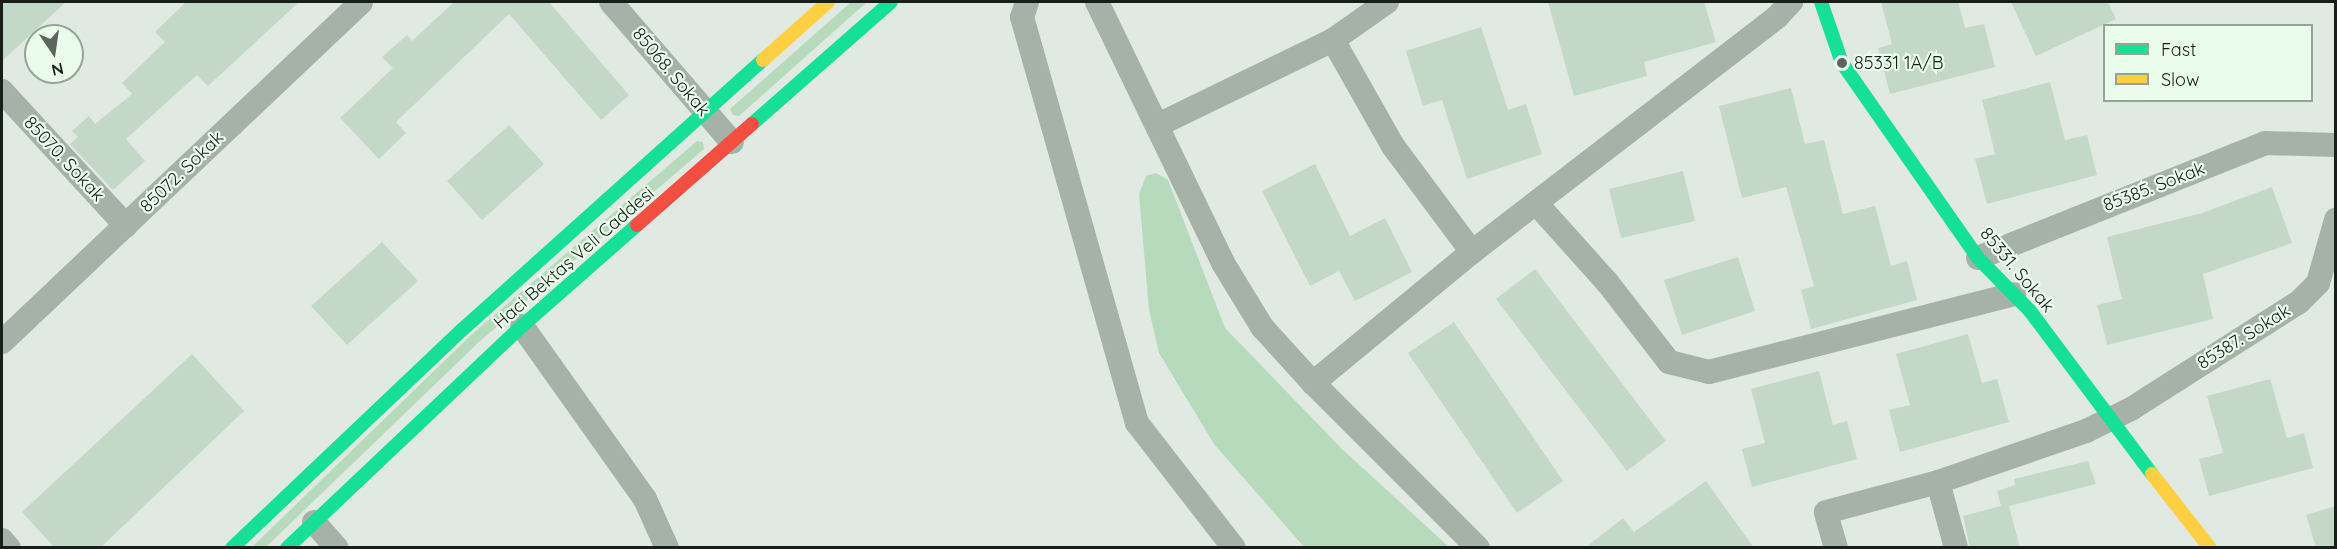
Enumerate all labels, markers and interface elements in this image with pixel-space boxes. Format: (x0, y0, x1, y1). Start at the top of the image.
street label: 85068. Sokak (628, 23, 714, 121)
north arrow (24, 24, 84, 84)
legend (2103, 24, 2313, 102)
text: Fast (2161, 38, 2196, 61)
place label: 85331 1A/B (1854, 52, 1943, 74)
marker: 85331 1A/B (1835, 56, 1849, 70)
text: N (50, 59, 66, 81)
text: Slow (2161, 68, 2199, 91)
street label: 85070. Sokak (19, 112, 109, 206)
street label: 85072. Sokak (136, 127, 228, 217)
street label: 85385. Sokak (2100, 158, 2208, 216)
street label: Haci Bektaş Veli Caddesi (489, 182, 659, 334)
street label: 85331. Sokak (1975, 223, 2059, 317)
street label: 85387. Sokak (2194, 300, 2294, 374)

